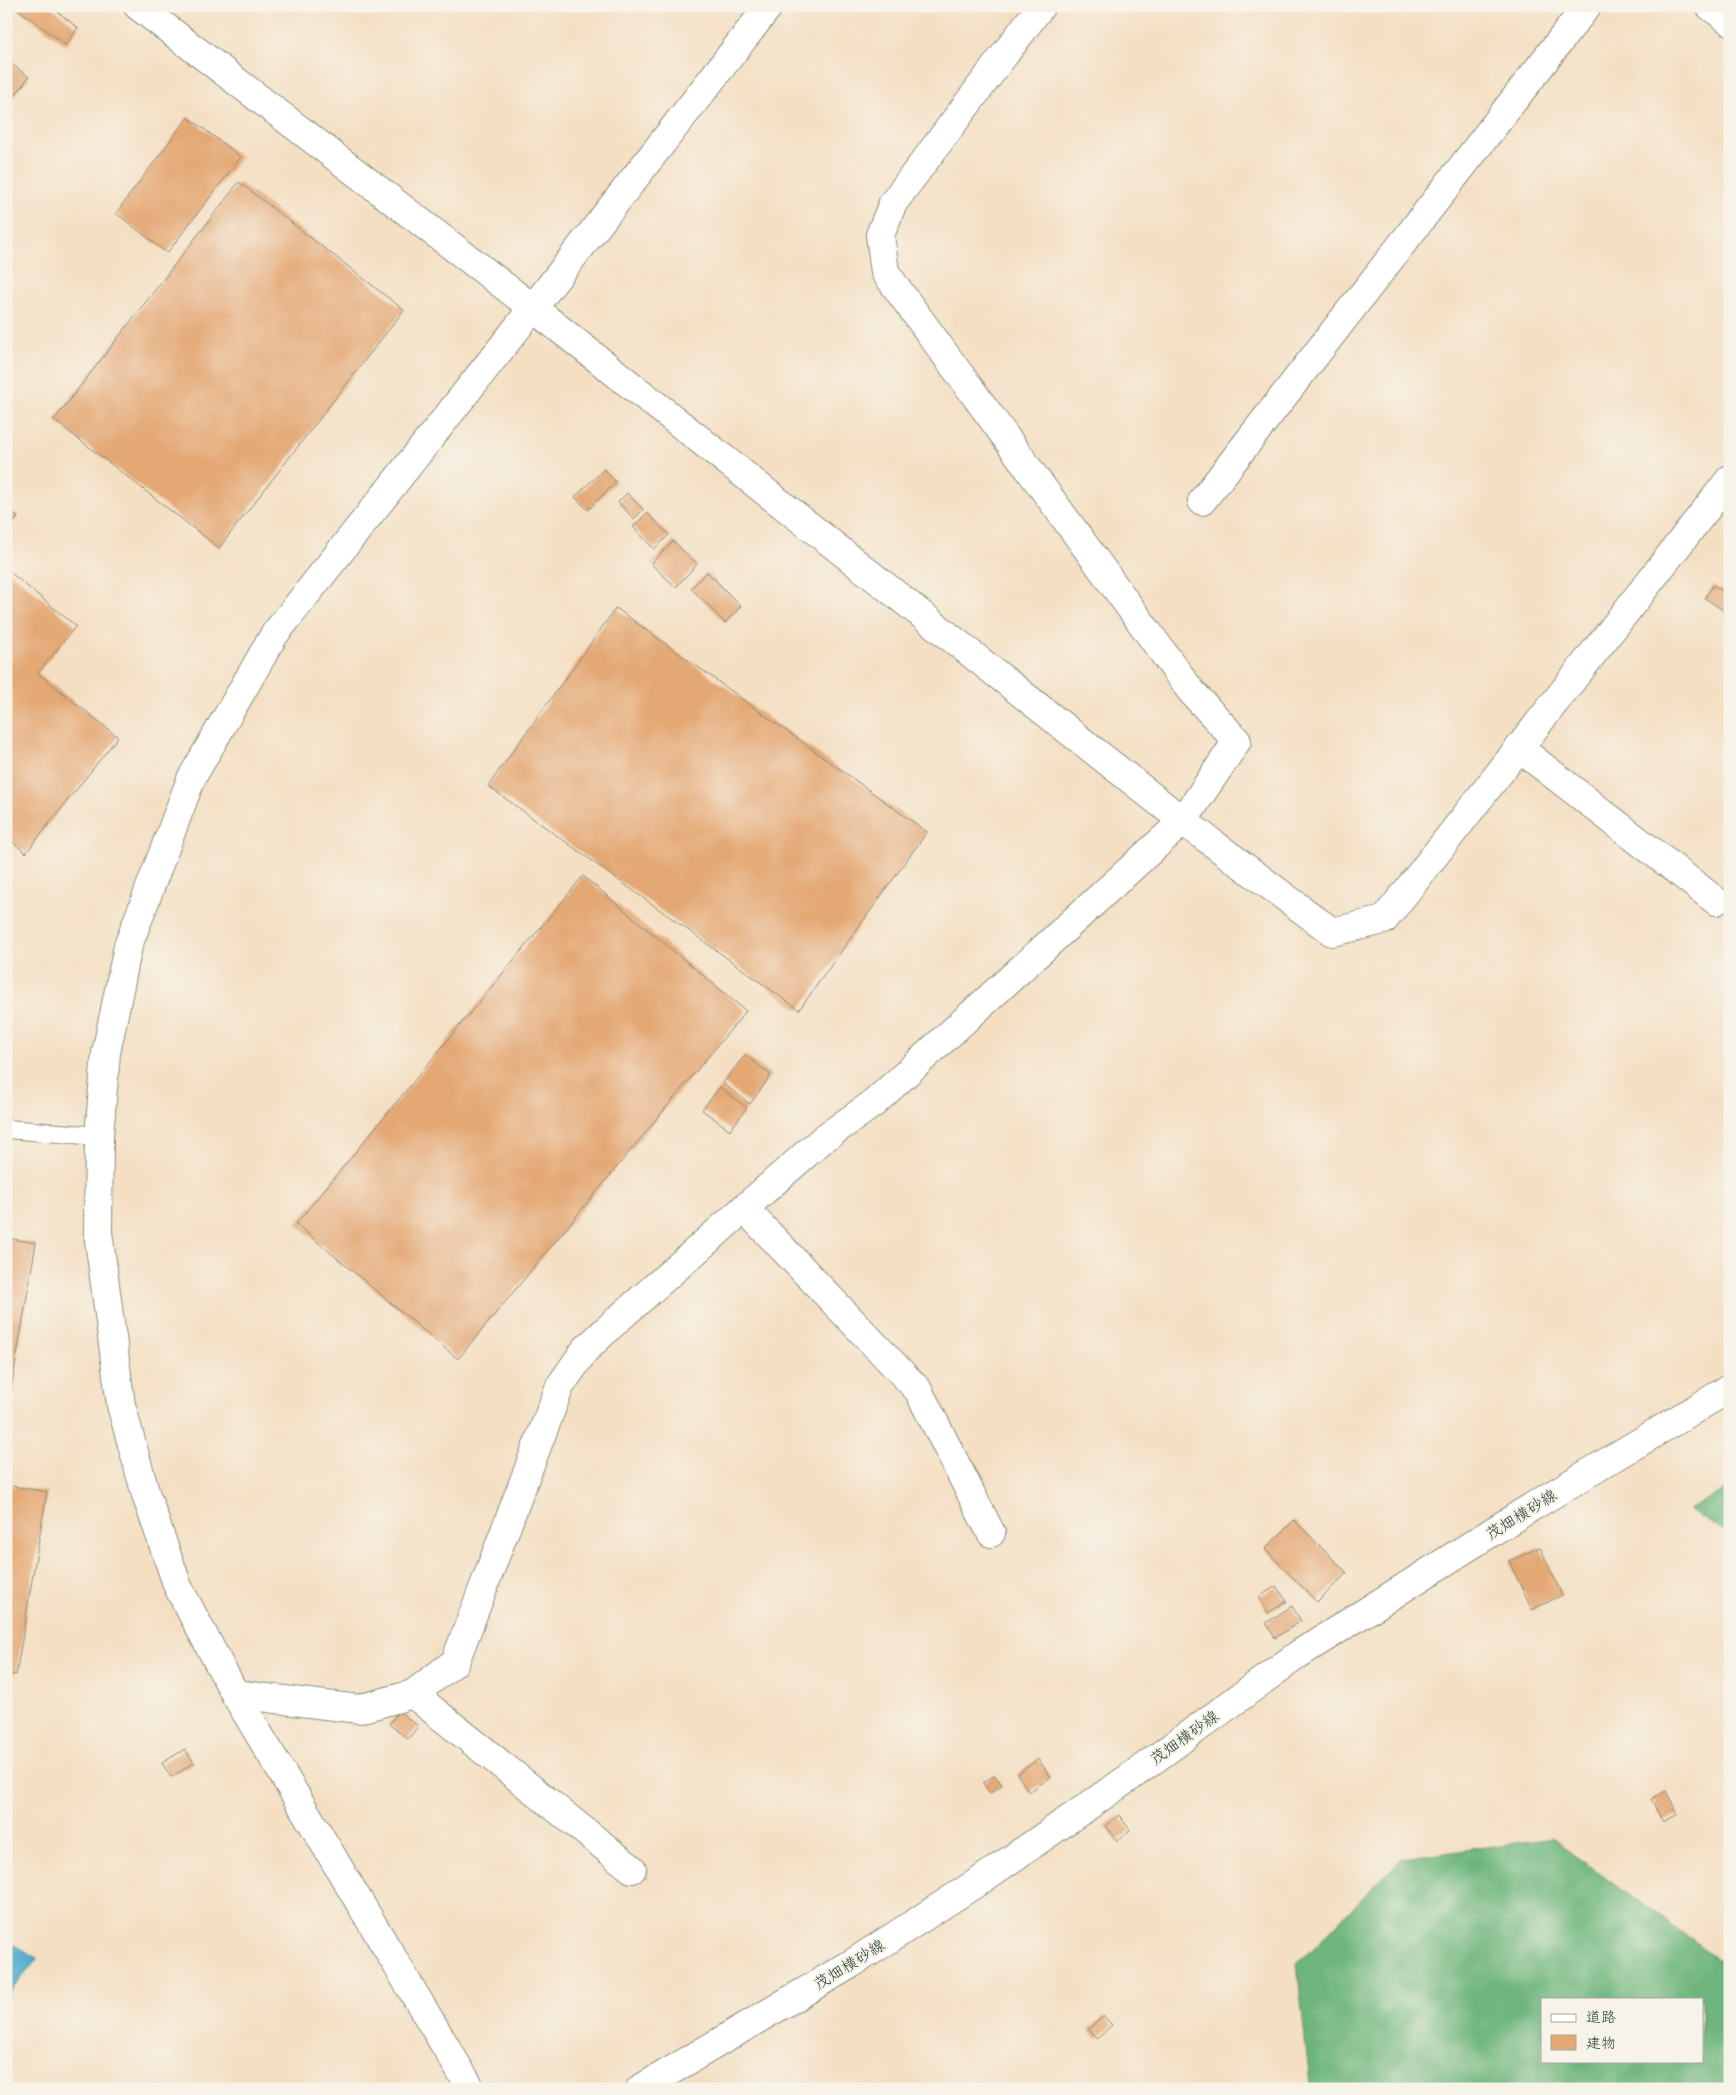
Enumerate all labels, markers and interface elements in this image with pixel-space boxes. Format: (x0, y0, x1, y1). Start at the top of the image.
street label: 茂畑横砂線 (1480, 1482, 1561, 1545)
street label: 茂畑横砂線 (1144, 1703, 1223, 1769)
street label: 茂畑横砂線 (808, 1932, 889, 1995)
legend (1541, 1998, 1704, 2062)
text: 道路 (1586, 2004, 1616, 2027)
text: 建物 (1586, 2030, 1616, 2053)

